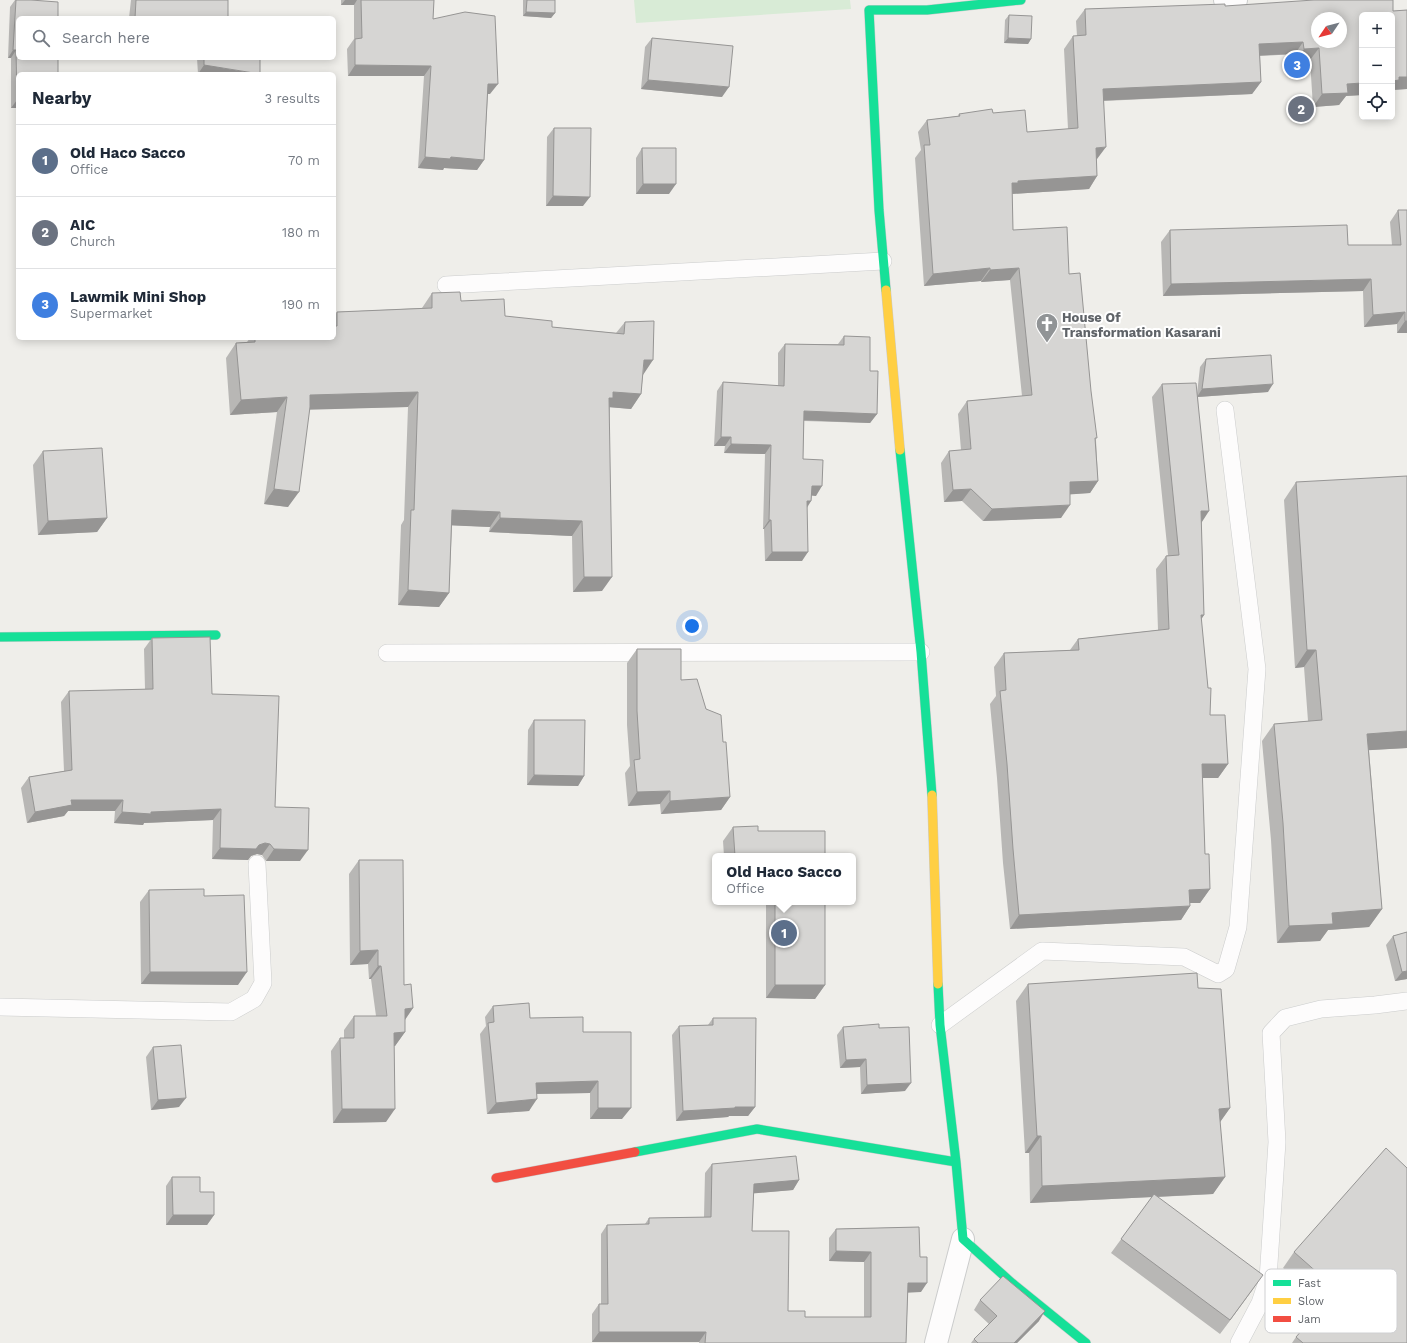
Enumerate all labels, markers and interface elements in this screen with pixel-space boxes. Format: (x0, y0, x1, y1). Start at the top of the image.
north arrow (1311, 12, 1347, 48)
map controls (1359, 12, 1395, 120)
button: + (1359, 12, 1395, 48)
search box (16, 16, 336, 60)
icon: search (30, 27, 52, 49)
text: Search here (62, 29, 150, 47)
button: − (1359, 48, 1395, 84)
pin: 3 (1284, 50, 1310, 80)
button: locate (1359, 84, 1395, 120)
text: Nearby (32, 88, 91, 108)
text: 3 results (265, 91, 320, 106)
pin: 2 (1288, 94, 1314, 124)
text: Old Haco Sacco (70, 144, 185, 162)
text: 1 (42, 153, 48, 168)
text: 70 m (288, 153, 320, 168)
text: Office (70, 162, 108, 177)
text: AIC (70, 216, 95, 234)
text: 2 (41, 225, 49, 240)
text: 180 m (282, 225, 320, 240)
text: Church (70, 234, 115, 249)
text: Lawmik Mini Shop (70, 288, 206, 306)
text: 3 (41, 297, 49, 312)
text: 190 m (282, 297, 320, 312)
text: Supermarket (70, 306, 152, 321)
place label: House Of Transformation Kasarani (1062, 310, 1221, 340)
church icon: House Of Transformation Kasarani (1034, 311, 1060, 344)
your location (682, 616, 702, 636)
popup (712, 853, 856, 905)
text: Old Haco Sacco (726, 863, 842, 881)
text: Office (726, 881, 764, 896)
pin: 1 (771, 918, 797, 948)
legend (1265, 1269, 1397, 1333)
text: Fast (1298, 1277, 1321, 1290)
text: Slow (1298, 1295, 1324, 1308)
text: Jam (1298, 1313, 1321, 1326)

